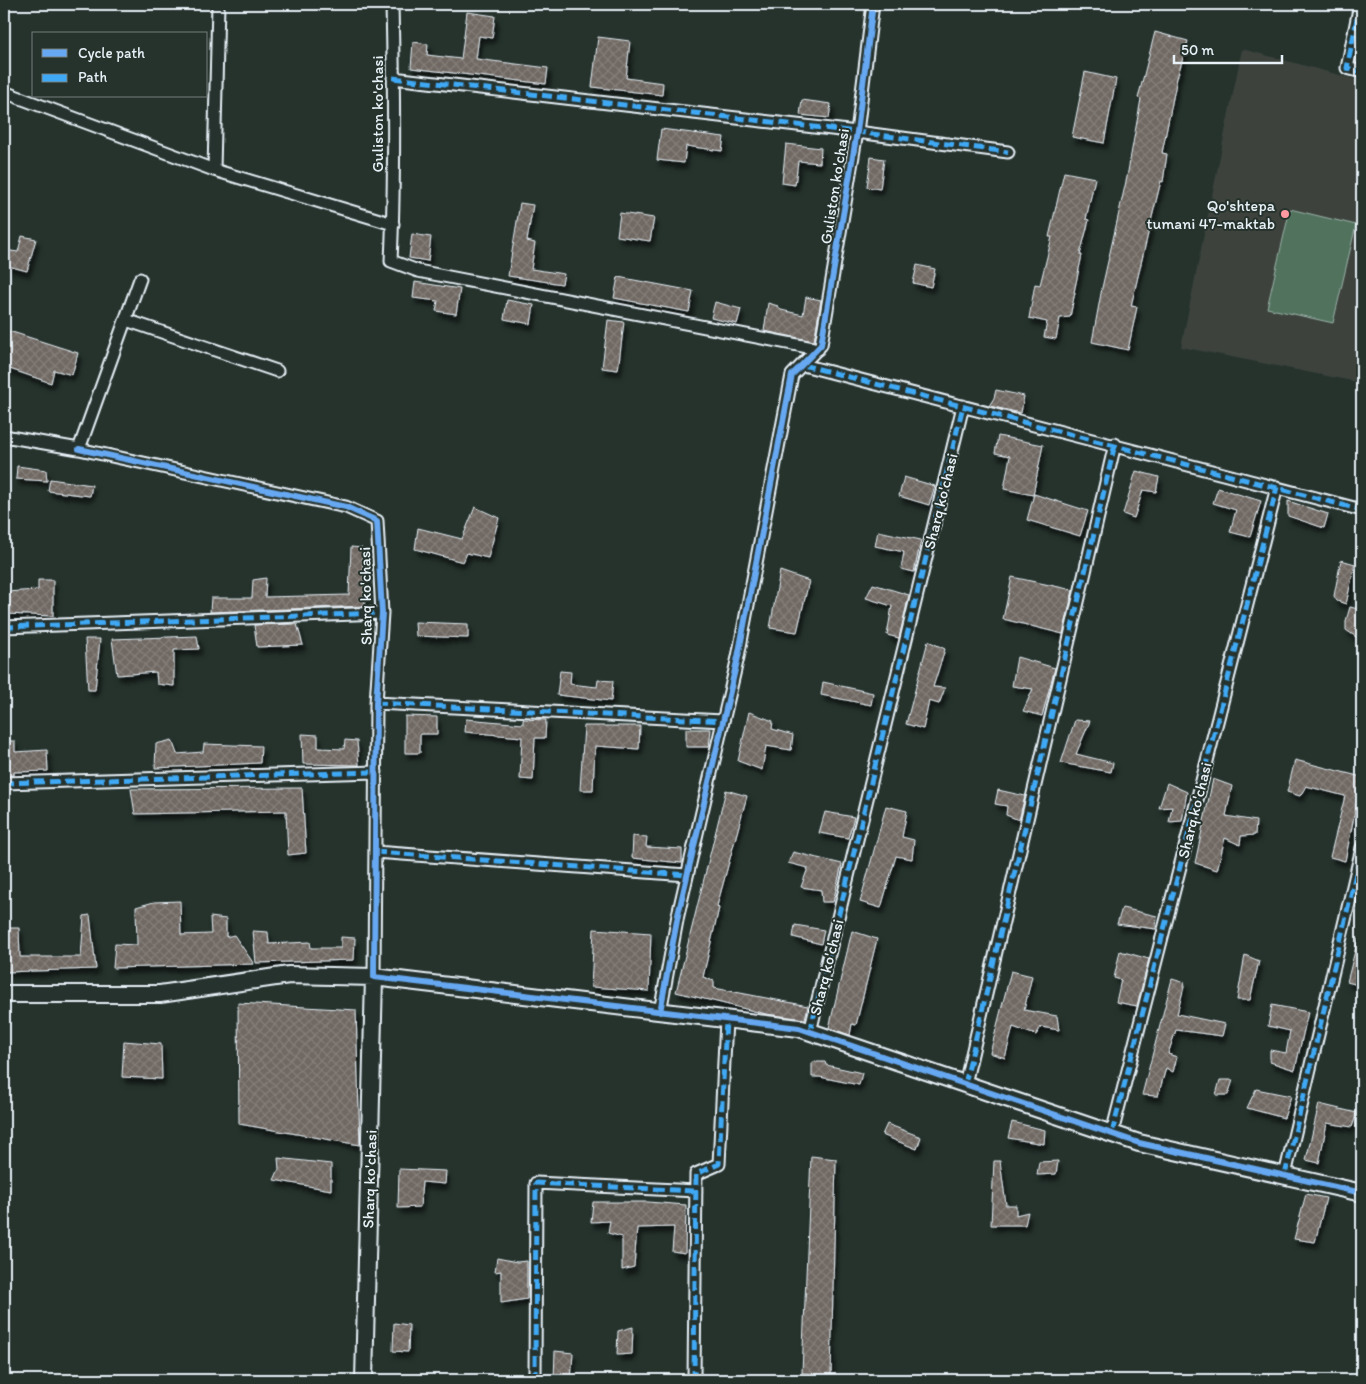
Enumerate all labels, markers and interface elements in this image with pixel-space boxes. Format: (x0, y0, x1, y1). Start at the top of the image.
legend (32, 32, 208, 98)
scale bar (1174, 32, 1281, 64)
text: 50 m (1181, 41, 1214, 59)
text: Cycle path (78, 44, 145, 62)
street label: Guliston ko'chasi (368, 56, 387, 172)
text: Path (78, 68, 107, 86)
street label: Guliston ko'chasi (816, 127, 853, 245)
place label: Qo'shtepa tumani 47-maktab (1147, 196, 1276, 233)
marker: Qo'shtepa tumani 47-maktab (1279, 208, 1291, 220)
street label: Sharq ko'chasi (919, 451, 962, 551)
street label: Sharq ko'chasi (355, 547, 376, 645)
street label: Sharq ko'chasi (1173, 760, 1216, 860)
street label: Sharq ko'chasi (805, 917, 848, 1017)
street label: Sharq ko'chasi (358, 1129, 381, 1229)

